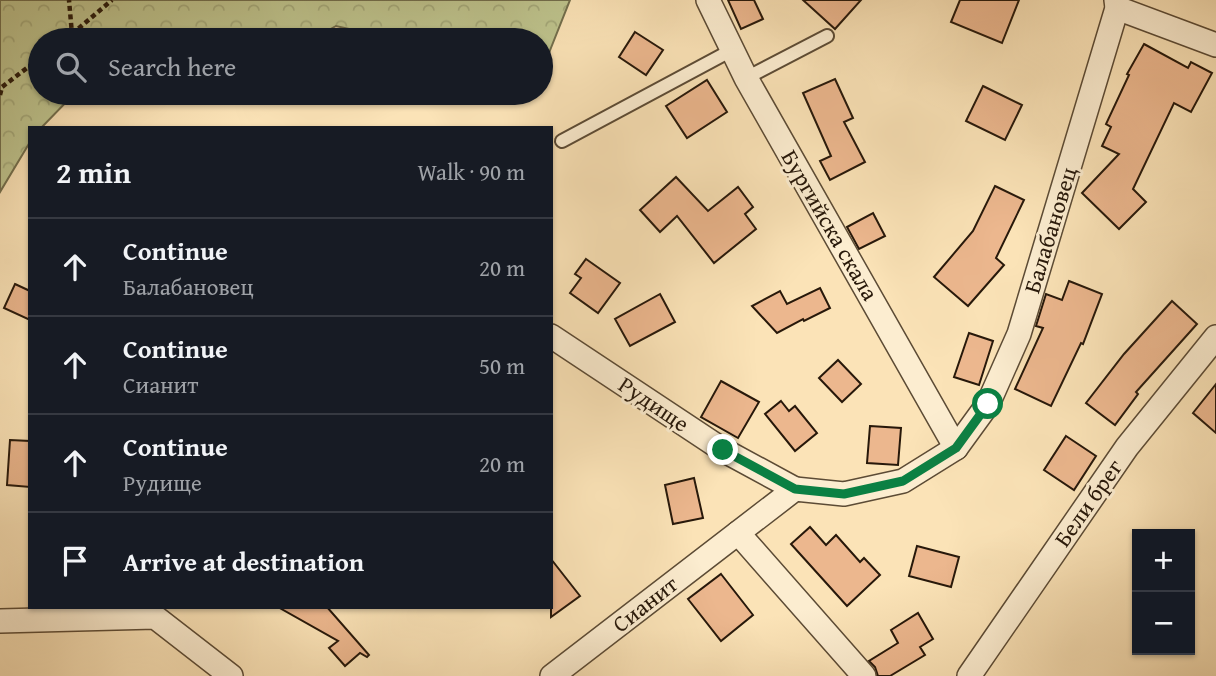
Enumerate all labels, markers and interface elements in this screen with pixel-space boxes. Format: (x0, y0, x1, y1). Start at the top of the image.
search box (28, 28, 553, 105)
text: Search here (108, 47, 236, 86)
icon: search (52, 48, 90, 86)
street label: Бургийска скала (774, 143, 887, 306)
text: 2 min (56, 150, 131, 194)
text: Walk · 90 m (417, 155, 525, 188)
street label: Балабановец (1015, 163, 1084, 297)
text: Continue (123, 231, 228, 270)
icon: ahead (56, 248, 94, 286)
text: 20 m (479, 251, 525, 284)
text: Балабановец (123, 270, 254, 303)
text: Continue (123, 329, 228, 368)
icon: ahead (56, 346, 94, 384)
text: 50 m (479, 349, 525, 382)
text: Сианит (123, 368, 198, 401)
street label: Рудище (612, 368, 696, 439)
route start (972, 388, 1003, 419)
text: Continue (123, 427, 228, 466)
route end (707, 434, 738, 465)
icon: ahead (56, 444, 94, 482)
text: 20 m (479, 447, 525, 480)
street label: Бели брег (1045, 452, 1130, 553)
text: Рудище (123, 466, 202, 499)
map controls (1132, 529, 1195, 655)
button: + (1132, 529, 1195, 592)
icon: arrive (56, 542, 94, 580)
text: Arrive at destination (123, 542, 364, 581)
street label: Сианит (605, 567, 685, 640)
button: − (1132, 592, 1195, 655)

